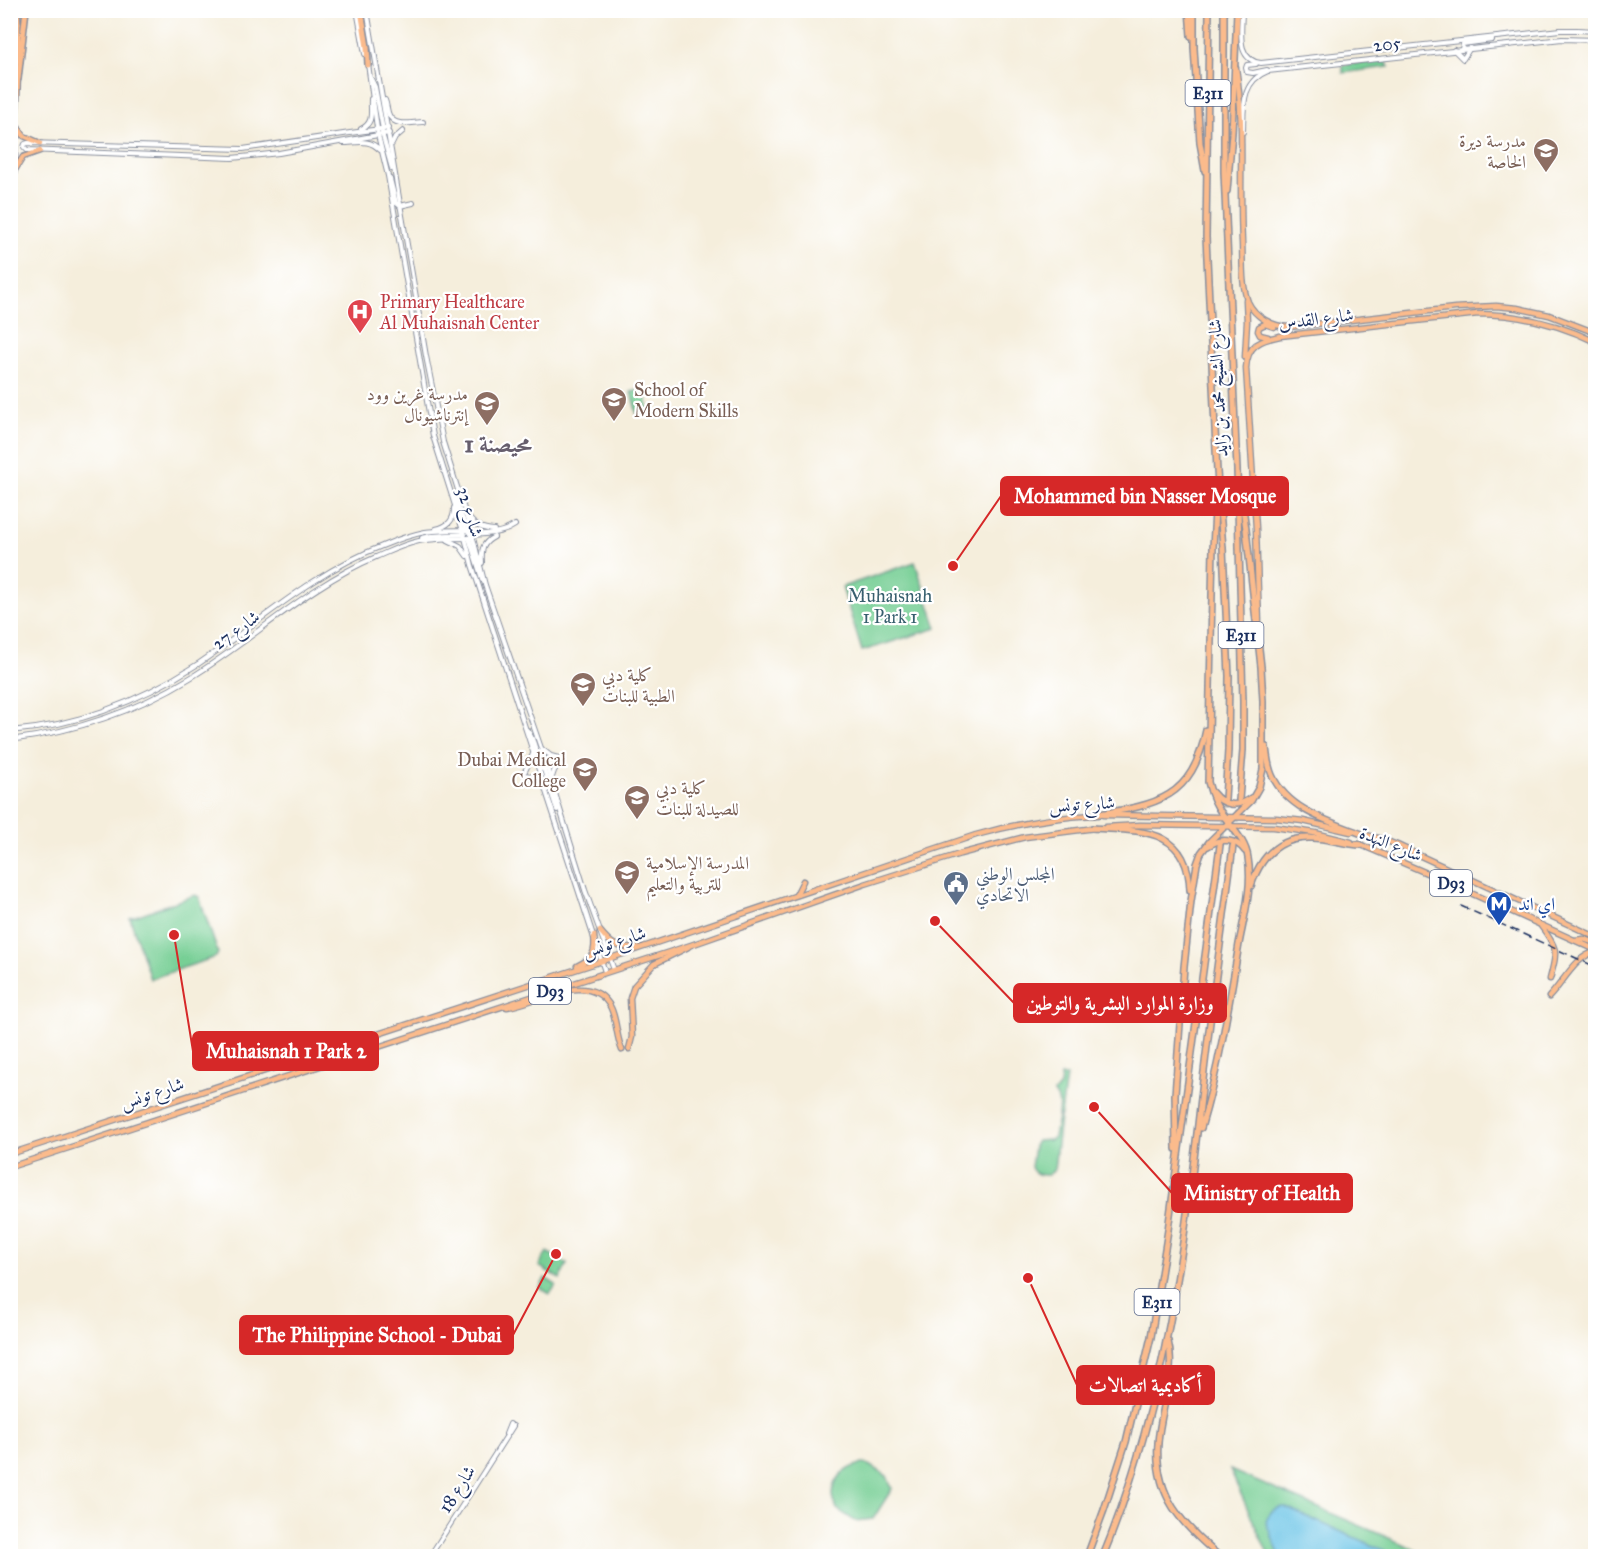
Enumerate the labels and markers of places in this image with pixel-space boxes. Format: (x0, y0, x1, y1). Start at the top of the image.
place label: مدرسة ديرة الخاصة (1459, 130, 1526, 173)
school or university icon: مدرسة ديرة الخاصة (1531, 136, 1561, 174)
place label: Primary Healthcare Al Muhaisnah Center (379, 291, 539, 334)
hospital icon: Primary Healthcare Al Muhaisnah Center (345, 297, 375, 335)
place label: School of Modern Skills (634, 379, 738, 422)
place label: مدرسة غرين وود إنترناشيونال (367, 383, 469, 426)
school or university icon: School of Modern Skills (599, 385, 629, 423)
school or university icon: مدرسة غرين وود إنترناشيونال (472, 389, 502, 427)
callout: Mohammed bin Nasser Mosque (1001, 477, 1288, 515)
place label: كلية دبي الطبية للبنات (602, 664, 675, 707)
school or university icon: كلية دبي الطبية للبنات (568, 670, 598, 708)
place label: Dubai Medical College (457, 749, 566, 793)
school or university icon: Dubai Medical College (570, 755, 600, 793)
place label: كلية دبي للصيدلة للبنات (656, 777, 739, 820)
school or university icon: كلية دبي للصيدلة للبنات (622, 783, 652, 821)
place label: المدرسة الإسلامية للتربية والتعليم (646, 852, 749, 902)
school or university icon: المدرسة الإسلامية للتربية والتعليم (612, 858, 642, 896)
place label: المجلس الوطني الاتحادي (976, 863, 1055, 910)
public building icon: المجلس الوطني الاتحادي (941, 869, 971, 907)
metro station icon: اي اند (1484, 889, 1514, 927)
place label: اي اند (1518, 893, 1555, 919)
callout: وزارة الموارد البشرية والتوطين (1014, 984, 1226, 1022)
callout: Muhaisnah 1 Park 2 (193, 1032, 378, 1070)
callout: Ministry of Health (1172, 1174, 1352, 1212)
callout: The Philippine School - Dubai (240, 1316, 513, 1354)
callout: أكاديمية اتصالات (1077, 1366, 1214, 1404)

